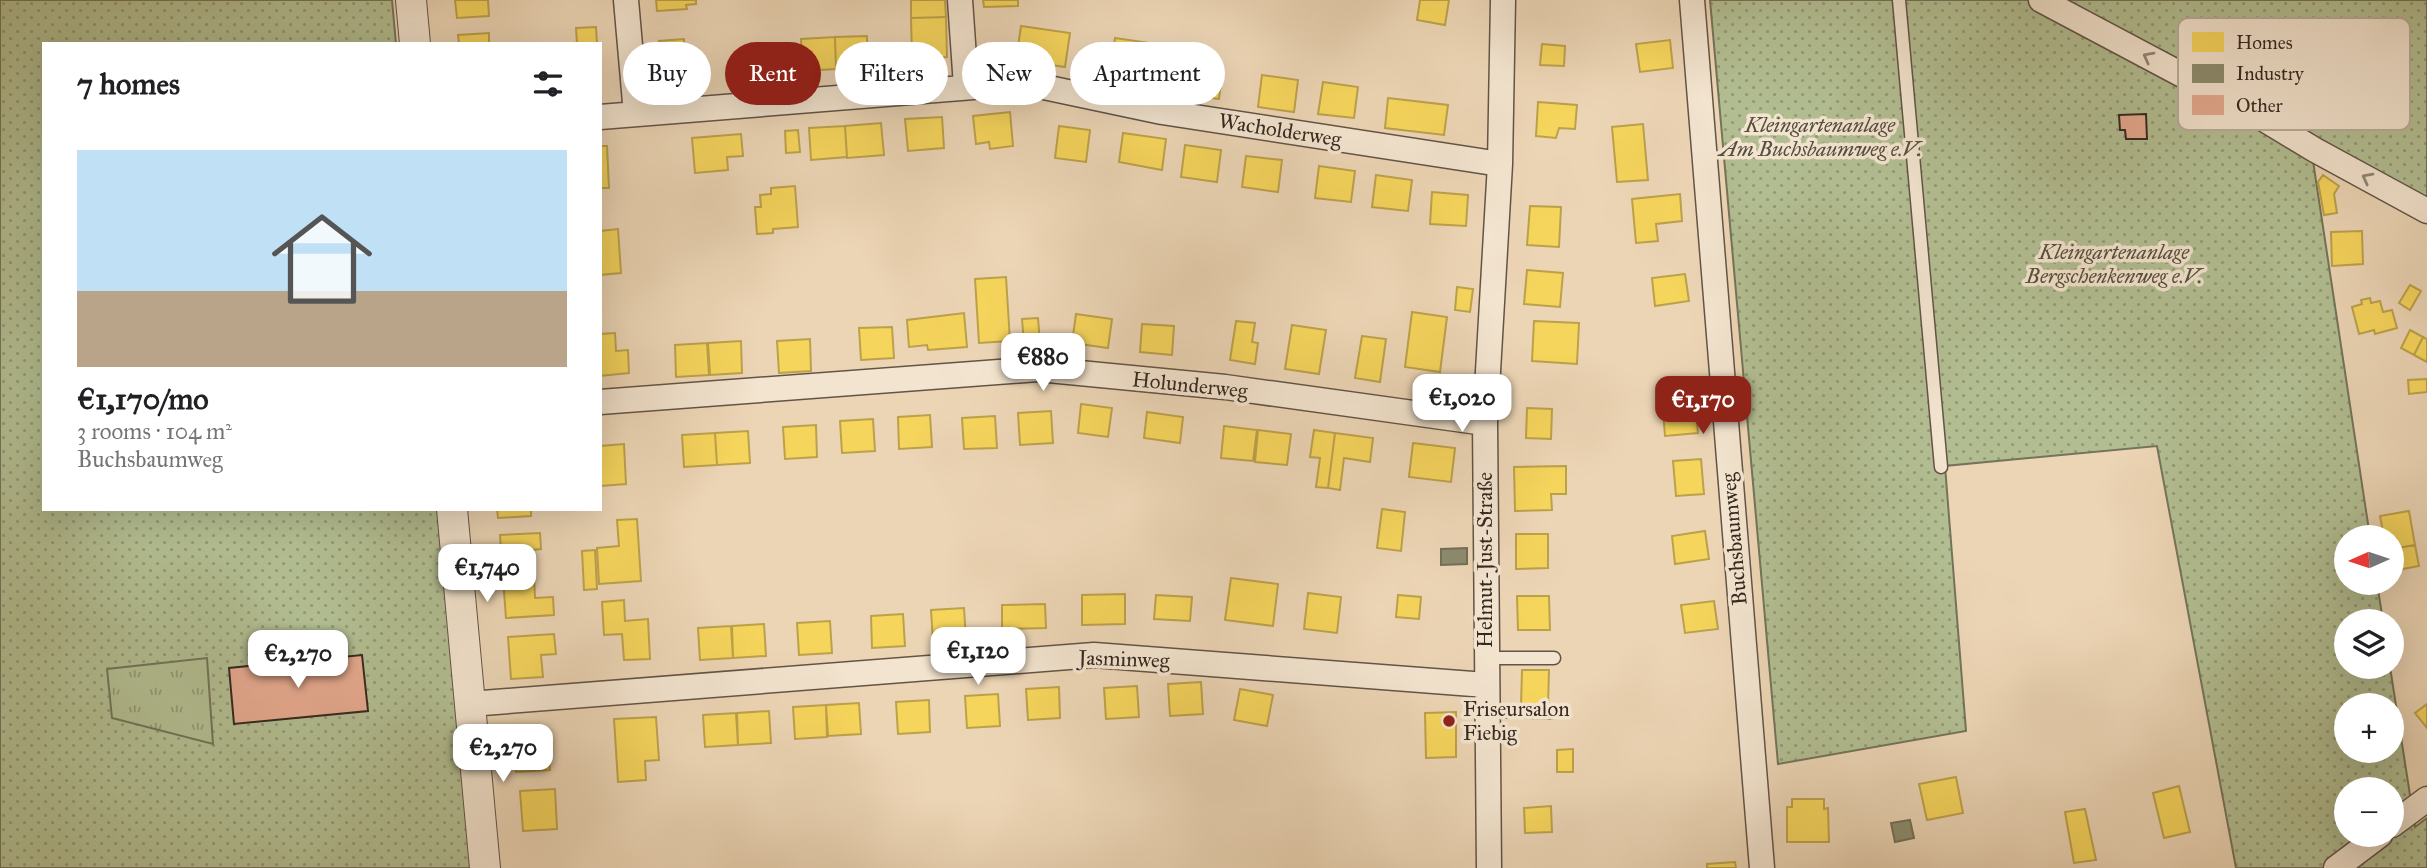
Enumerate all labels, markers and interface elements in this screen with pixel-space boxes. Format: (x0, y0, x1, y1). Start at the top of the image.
legend (2178, 18, 2410, 130)
text: Homes (2236, 31, 2293, 54)
chip: Buy (623, 42, 711, 105)
chip: Rent (725, 42, 821, 105)
chip: Filters (835, 42, 948, 105)
chip: New (962, 42, 1056, 105)
chip: Apartment (1070, 42, 1225, 105)
one-way arrow (2143, 52, 2155, 65)
text: Industry (2236, 62, 2305, 85)
icon: filters (529, 65, 567, 103)
text: 7 homes (77, 66, 180, 102)
text: Other (2236, 94, 2284, 117)
street label: Wacholderweg (1217, 107, 1343, 153)
park label: Kleingartenanlage Am Buchsbaumweg e.V. (1717, 112, 1923, 162)
one-way arrow (2362, 173, 2374, 186)
icon: home (259, 196, 385, 322)
park label: Kleingartenanlage Bergschenkenweg e.V. (2025, 239, 2204, 289)
pin: €880 (1002, 334, 1084, 393)
text: €880 (1017, 342, 1069, 370)
street label: Holunderweg (1131, 366, 1249, 404)
pin: €1,020 (1405, 374, 1519, 434)
pin: €1,170 (1646, 376, 1760, 436)
text: €1,170/mo (77, 381, 209, 417)
text: €1,020 (1428, 383, 1496, 411)
text: €1,170 (1671, 385, 1735, 413)
text: 3 rooms · 104 m² (77, 417, 232, 445)
text: Buchsbaumweg (77, 445, 223, 473)
street label: Buchsbaumweg (1715, 471, 1753, 606)
street label: Helmut-Just-Straße (1472, 472, 1498, 648)
north arrow (2334, 525, 2404, 595)
map controls (2334, 525, 2404, 847)
pin: €1,740 (430, 544, 544, 604)
text: €1,740 (454, 553, 520, 581)
button: layers (2334, 609, 2404, 679)
pin: €1,120 (921, 628, 1035, 687)
pin: €2,270 (241, 630, 355, 690)
text: €1,120 (947, 636, 1009, 664)
text: €2,270 (264, 639, 332, 667)
street label: Jasminweg (1076, 644, 1170, 674)
button: + (2334, 693, 2404, 763)
place label: Friseursalon Fiebig (1463, 696, 1570, 746)
marker: Friseursalon Fiebig (1441, 713, 1457, 729)
pin: €2,270 (446, 724, 560, 784)
text: €2,270 (469, 733, 537, 761)
button: − (2334, 777, 2404, 847)

